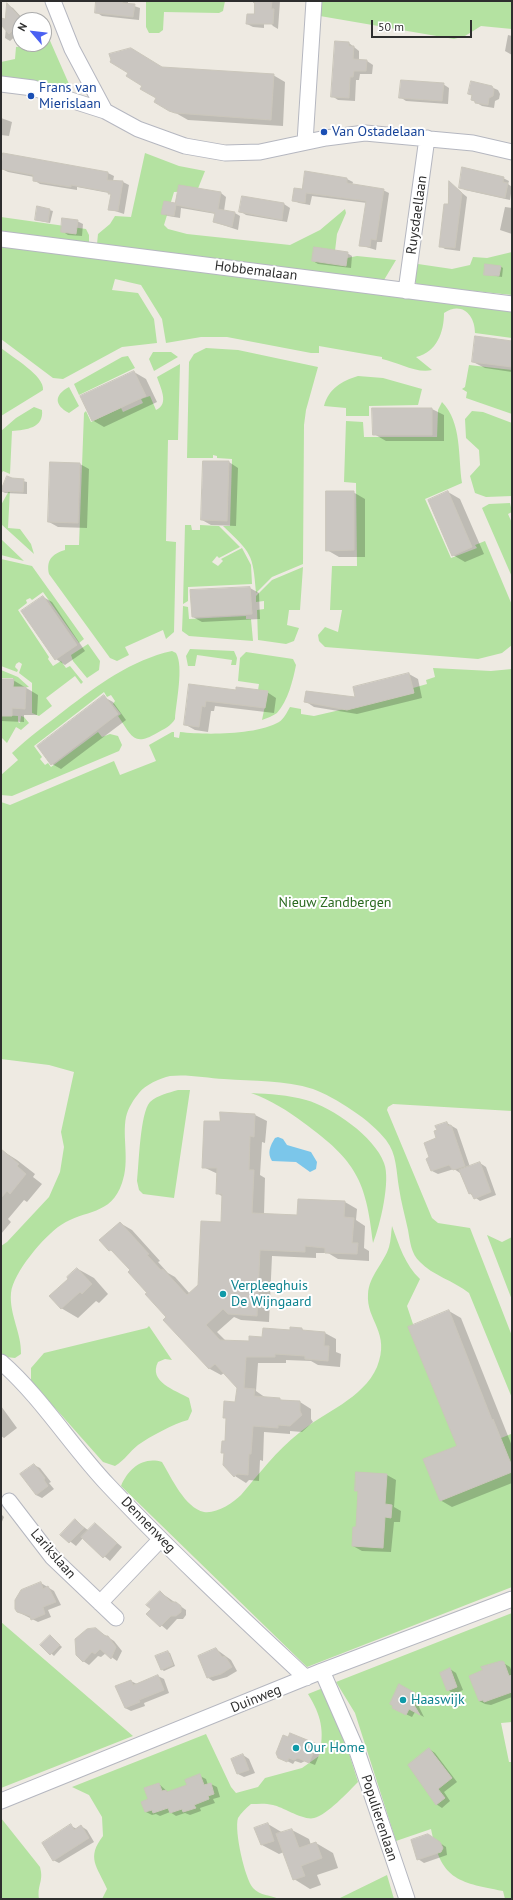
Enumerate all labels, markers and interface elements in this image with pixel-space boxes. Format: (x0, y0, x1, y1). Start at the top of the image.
north arrow (12, 12, 52, 52)
scale bar (373, 12, 474, 38)
text: 50 m (378, 19, 404, 34)
text: N (14, 20, 30, 33)
place label: Frans van Mierislaan (39, 80, 101, 112)
marker: Frans van Mierislaan (26, 91, 36, 101)
place label: Van Ostadelaan (332, 124, 425, 140)
marker: Van Ostadelaan (319, 127, 329, 137)
street label: Ruysdaellaan (403, 174, 431, 256)
street label: Hobbemalaan (214, 258, 298, 284)
park label: Nieuw Zandbergen (278, 895, 392, 911)
place label: Verpleeghuis De Wijngaard (231, 1278, 311, 1310)
marker: Verpleeghuis De Wijngaard (218, 1289, 228, 1299)
street label: Dennenweg (117, 1494, 179, 1556)
street label: Larikslaan (27, 1526, 79, 1582)
street label: Duinweg (228, 1681, 284, 1717)
place label: Haaswijk (411, 1692, 465, 1708)
marker: Haaswijk (398, 1695, 408, 1705)
place label: Our Home (304, 1740, 365, 1756)
marker: Our Home (291, 1743, 301, 1753)
street label: Populierenlaan (357, 1773, 401, 1863)

